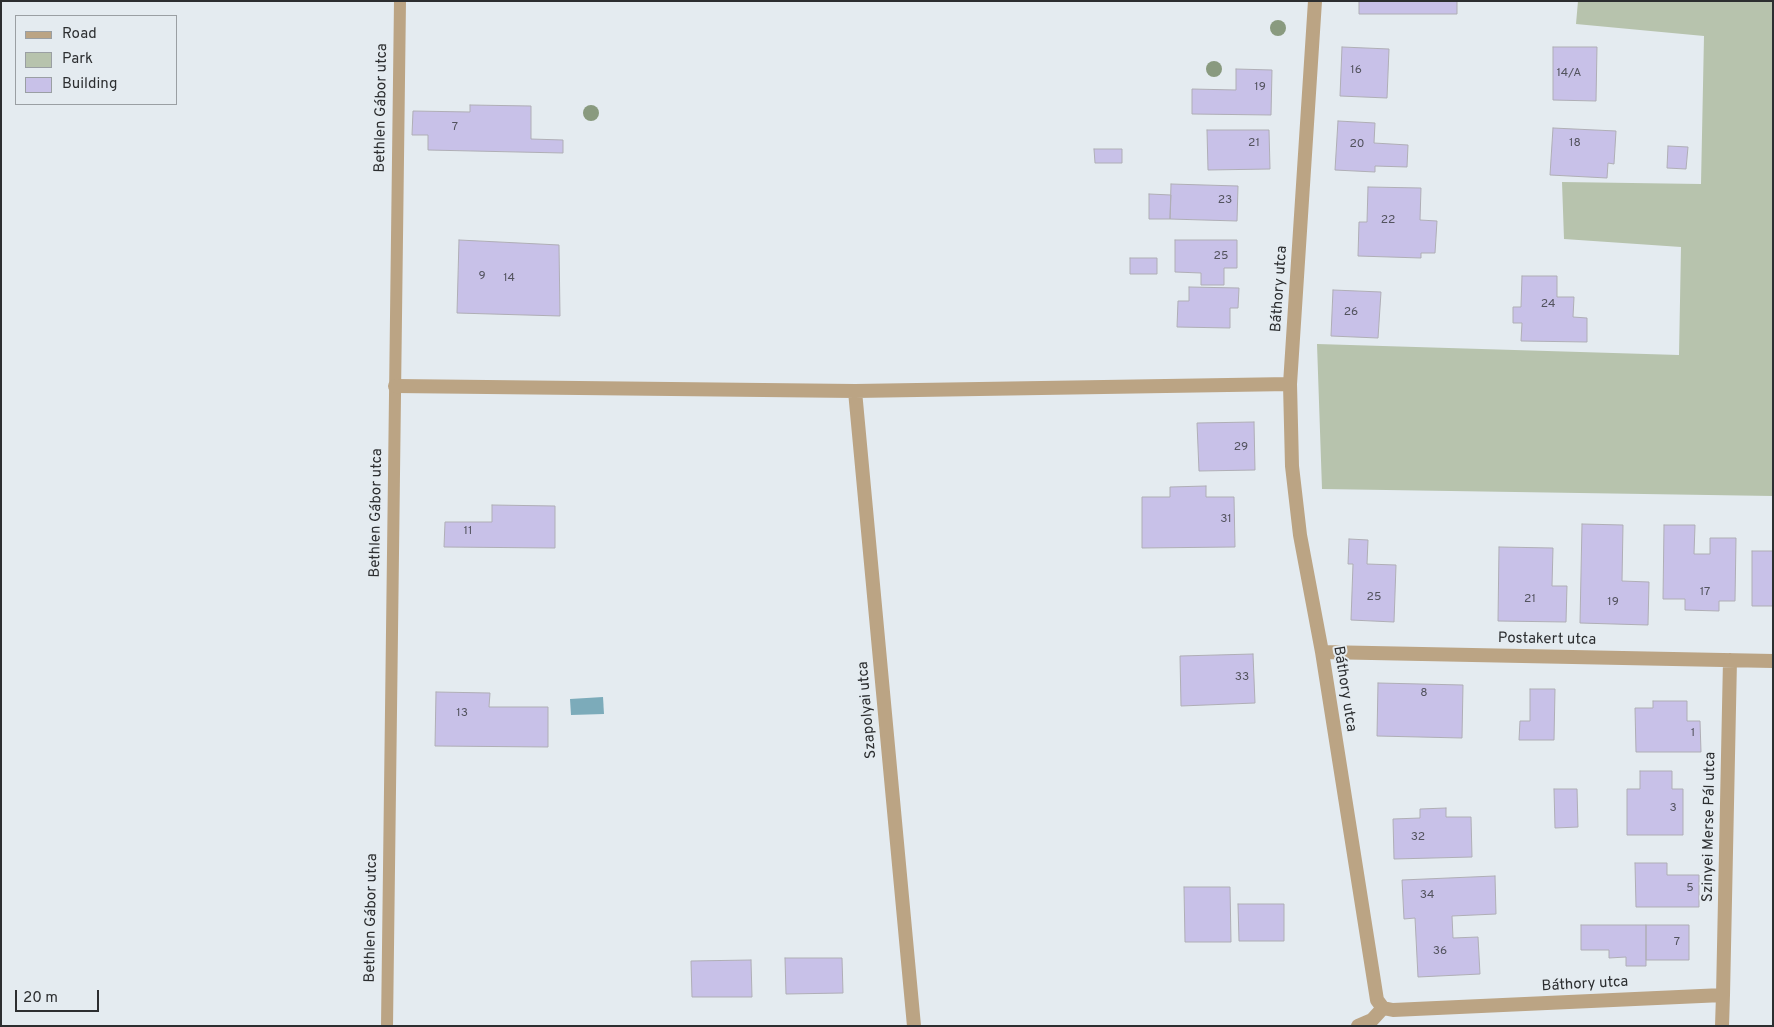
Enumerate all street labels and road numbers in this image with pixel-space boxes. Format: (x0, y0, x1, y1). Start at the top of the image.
street label: Bethlen Gábor utca (372, 43, 392, 173)
street label: Báthory utca (1268, 245, 1292, 333)
street label: Bethlen Gábor utca (367, 448, 387, 578)
street label: Postakert utca (1498, 630, 1596, 650)
street label: Báthory utca (1328, 645, 1360, 733)
street label: Szapolyai utca (855, 661, 881, 759)
street label: Szinyei Merse Pál utca (1700, 752, 1720, 902)
street label: Bethlen Gábor utca (362, 853, 382, 983)
street label: Báthory utca (1541, 974, 1629, 996)

